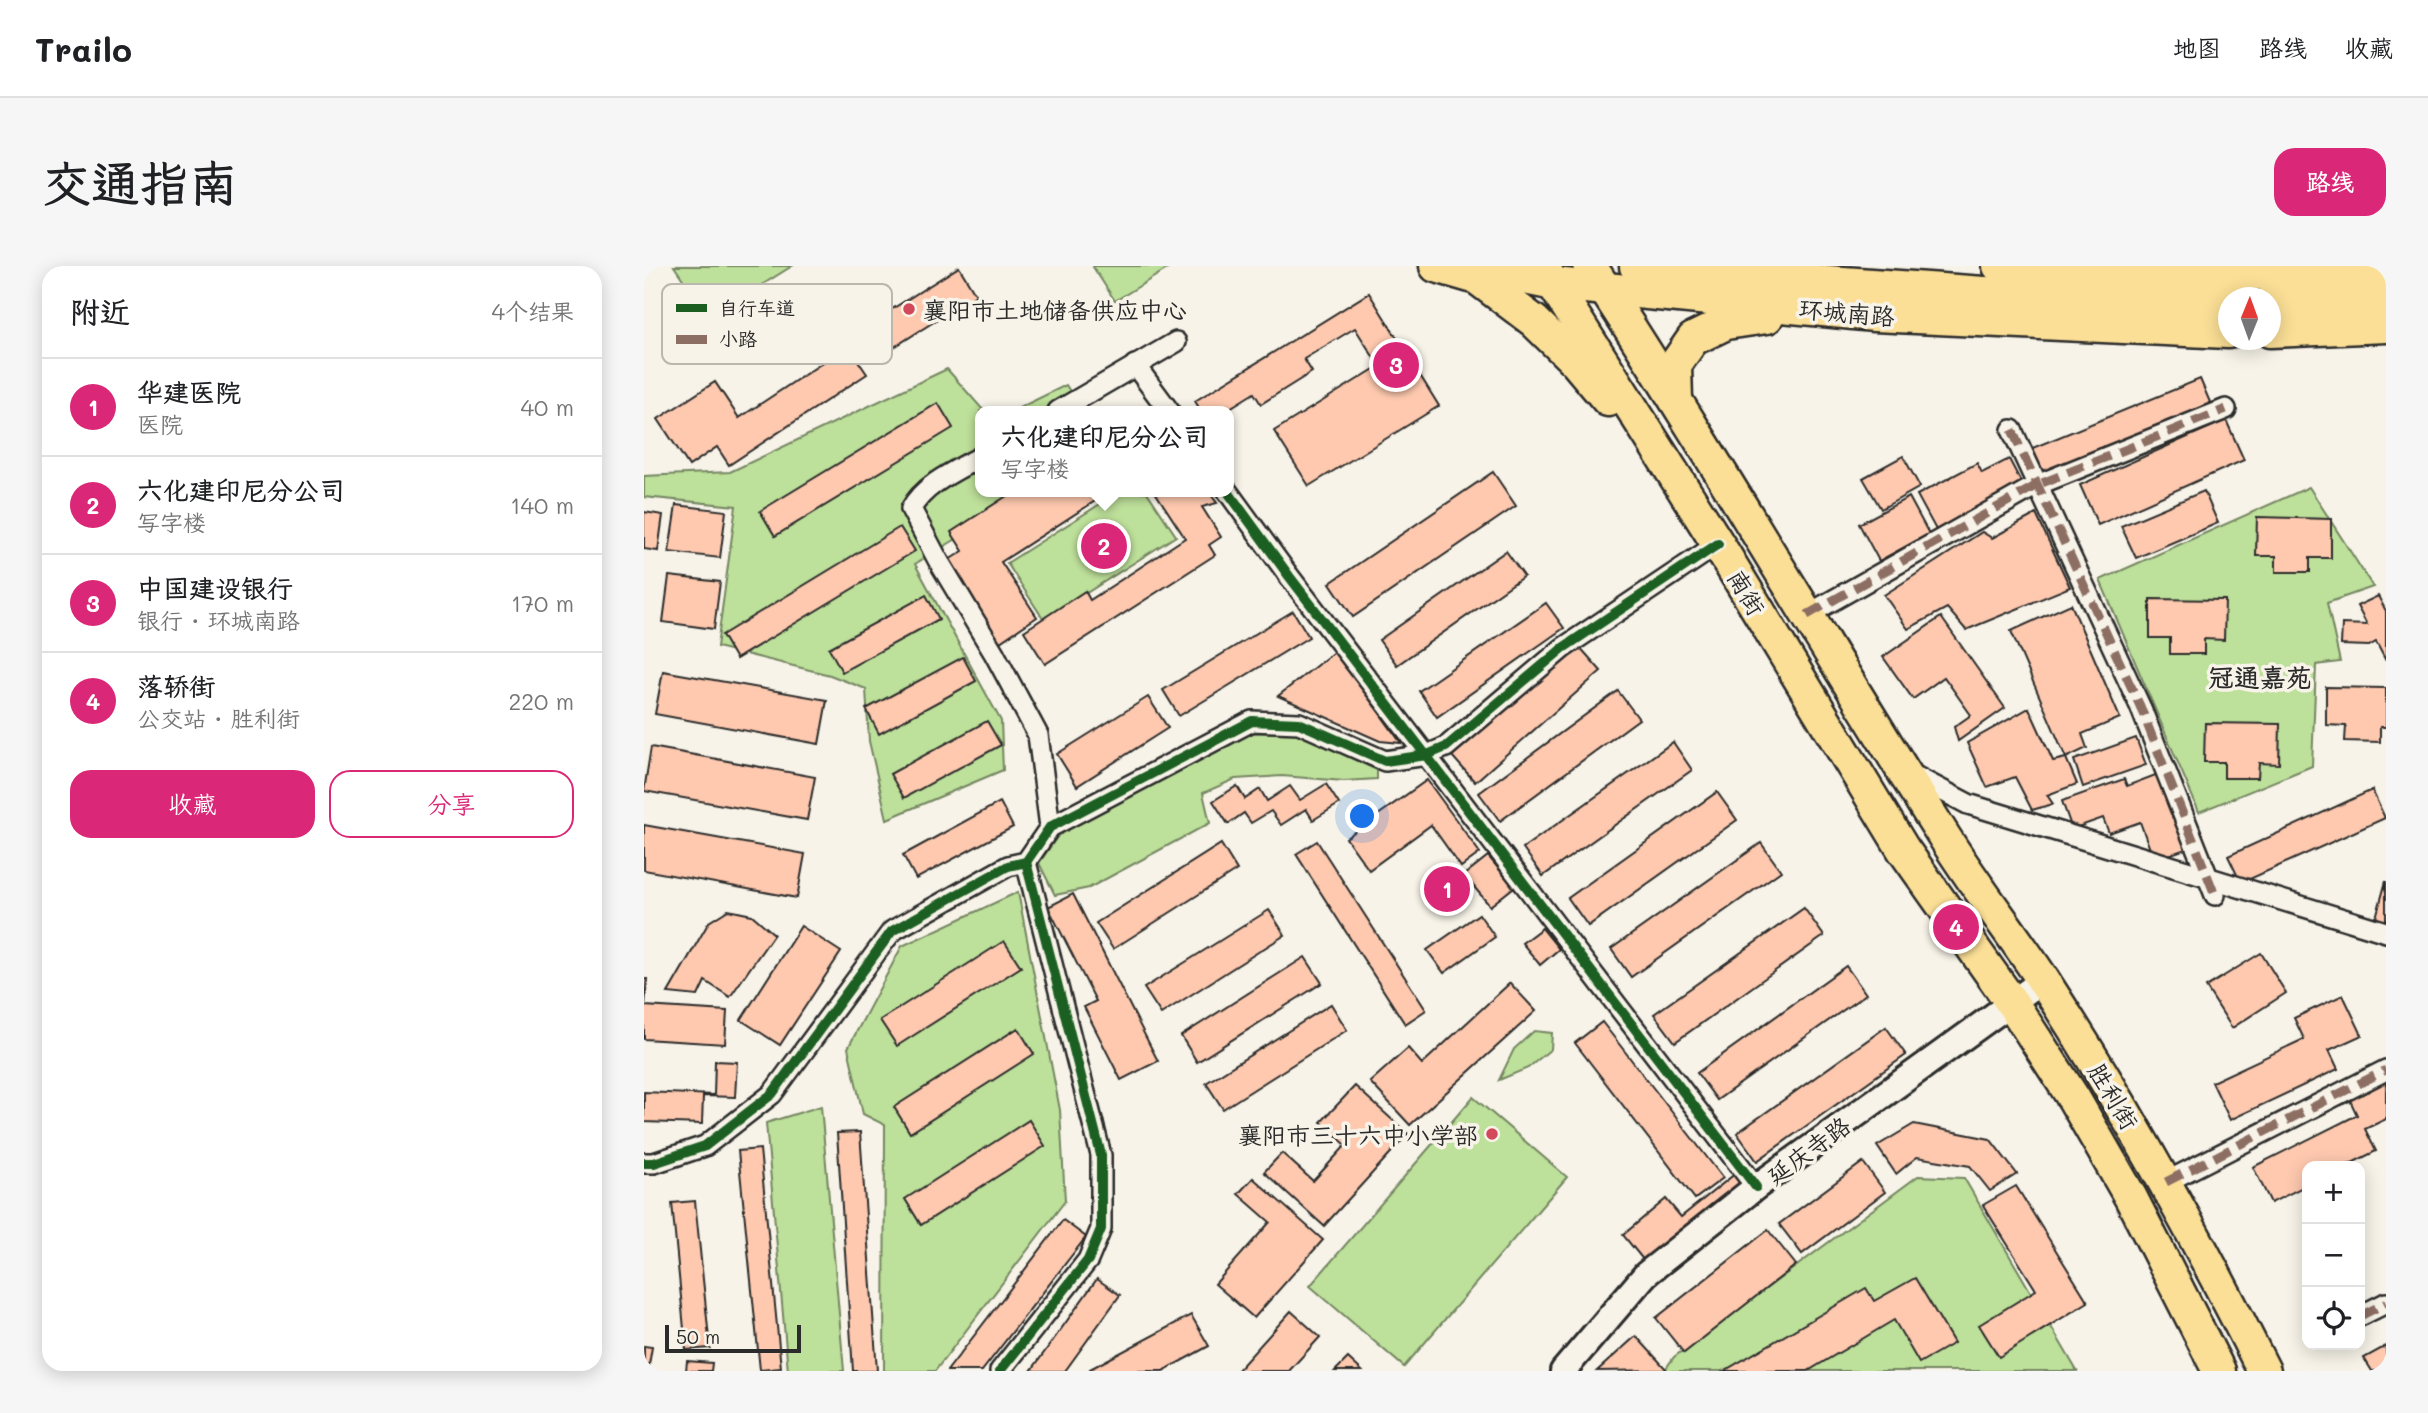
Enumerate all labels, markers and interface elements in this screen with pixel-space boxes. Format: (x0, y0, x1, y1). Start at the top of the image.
text: Trailo (35, 27, 132, 70)
text: 地图 (2173, 32, 2221, 63)
text: 路线 (2259, 32, 2307, 63)
text: 收藏 (2345, 32, 2393, 63)
button: 路线 (2274, 148, 2386, 216)
text: 交通指南 (42, 150, 238, 213)
legend (662, 284, 892, 364)
north arrow (2218, 287, 2281, 350)
text: 附近 (70, 291, 130, 331)
street label: 环城南路 (1798, 292, 1896, 332)
place label: 襄阳市土地储备供应中心 (923, 294, 1187, 325)
text: 自行车道 (719, 295, 795, 320)
text: 4个结果 (491, 296, 574, 326)
marker: 襄阳市土地储备供应中心 (901, 301, 917, 317)
text: 小路 (719, 326, 757, 351)
pin: 3 (1373, 339, 1419, 391)
text: 华建医院 (137, 375, 241, 409)
text: 1 (88, 392, 98, 422)
text: 40 m (521, 392, 574, 422)
popup (975, 406, 1234, 497)
text: 医院 (137, 409, 183, 439)
text: 六化建印尼分公司 (1000, 419, 1209, 453)
text: 写字楼 (1000, 453, 1069, 483)
text: 六化建印尼分公司 (137, 473, 345, 507)
text: 2 (87, 490, 99, 520)
text: 140 m (510, 490, 574, 520)
text: 写字楼 (137, 507, 206, 537)
pin: 2 (1081, 520, 1127, 572)
street label: 南街 (1721, 563, 1773, 621)
text: 中国建设银行 (137, 571, 293, 605)
text: 3 (86, 588, 100, 618)
text: 170 m (511, 588, 574, 618)
text: 银行 · 环城南路 (137, 605, 300, 635)
district label: 冠通嘉苑 (2208, 660, 2312, 694)
text: 落轿街 (137, 669, 215, 703)
text: 4 (86, 686, 100, 716)
text: 220 m (508, 686, 574, 716)
text: 公交站 · 胜利街 (137, 703, 300, 733)
button: 收藏 (70, 770, 315, 838)
button: 分享 (329, 770, 574, 838)
your location (1345, 799, 1379, 833)
pin: 1 (1424, 863, 1470, 915)
pin: 4 (1933, 901, 1979, 953)
street label: 胜利街 (2082, 1057, 2146, 1135)
street label: 延庆寺路 (1760, 1109, 1856, 1191)
place label: 襄阳市三十六中小学部 (1238, 1119, 1478, 1150)
marker: 襄阳市三十六中小学部 (1484, 1126, 1500, 1142)
map controls (2302, 1161, 2365, 1350)
button: + (2302, 1161, 2365, 1224)
button: − (2302, 1224, 2365, 1287)
button: locate (2302, 1287, 2365, 1350)
scale bar (665, 1322, 802, 1354)
text: 50 m (676, 1324, 720, 1349)

